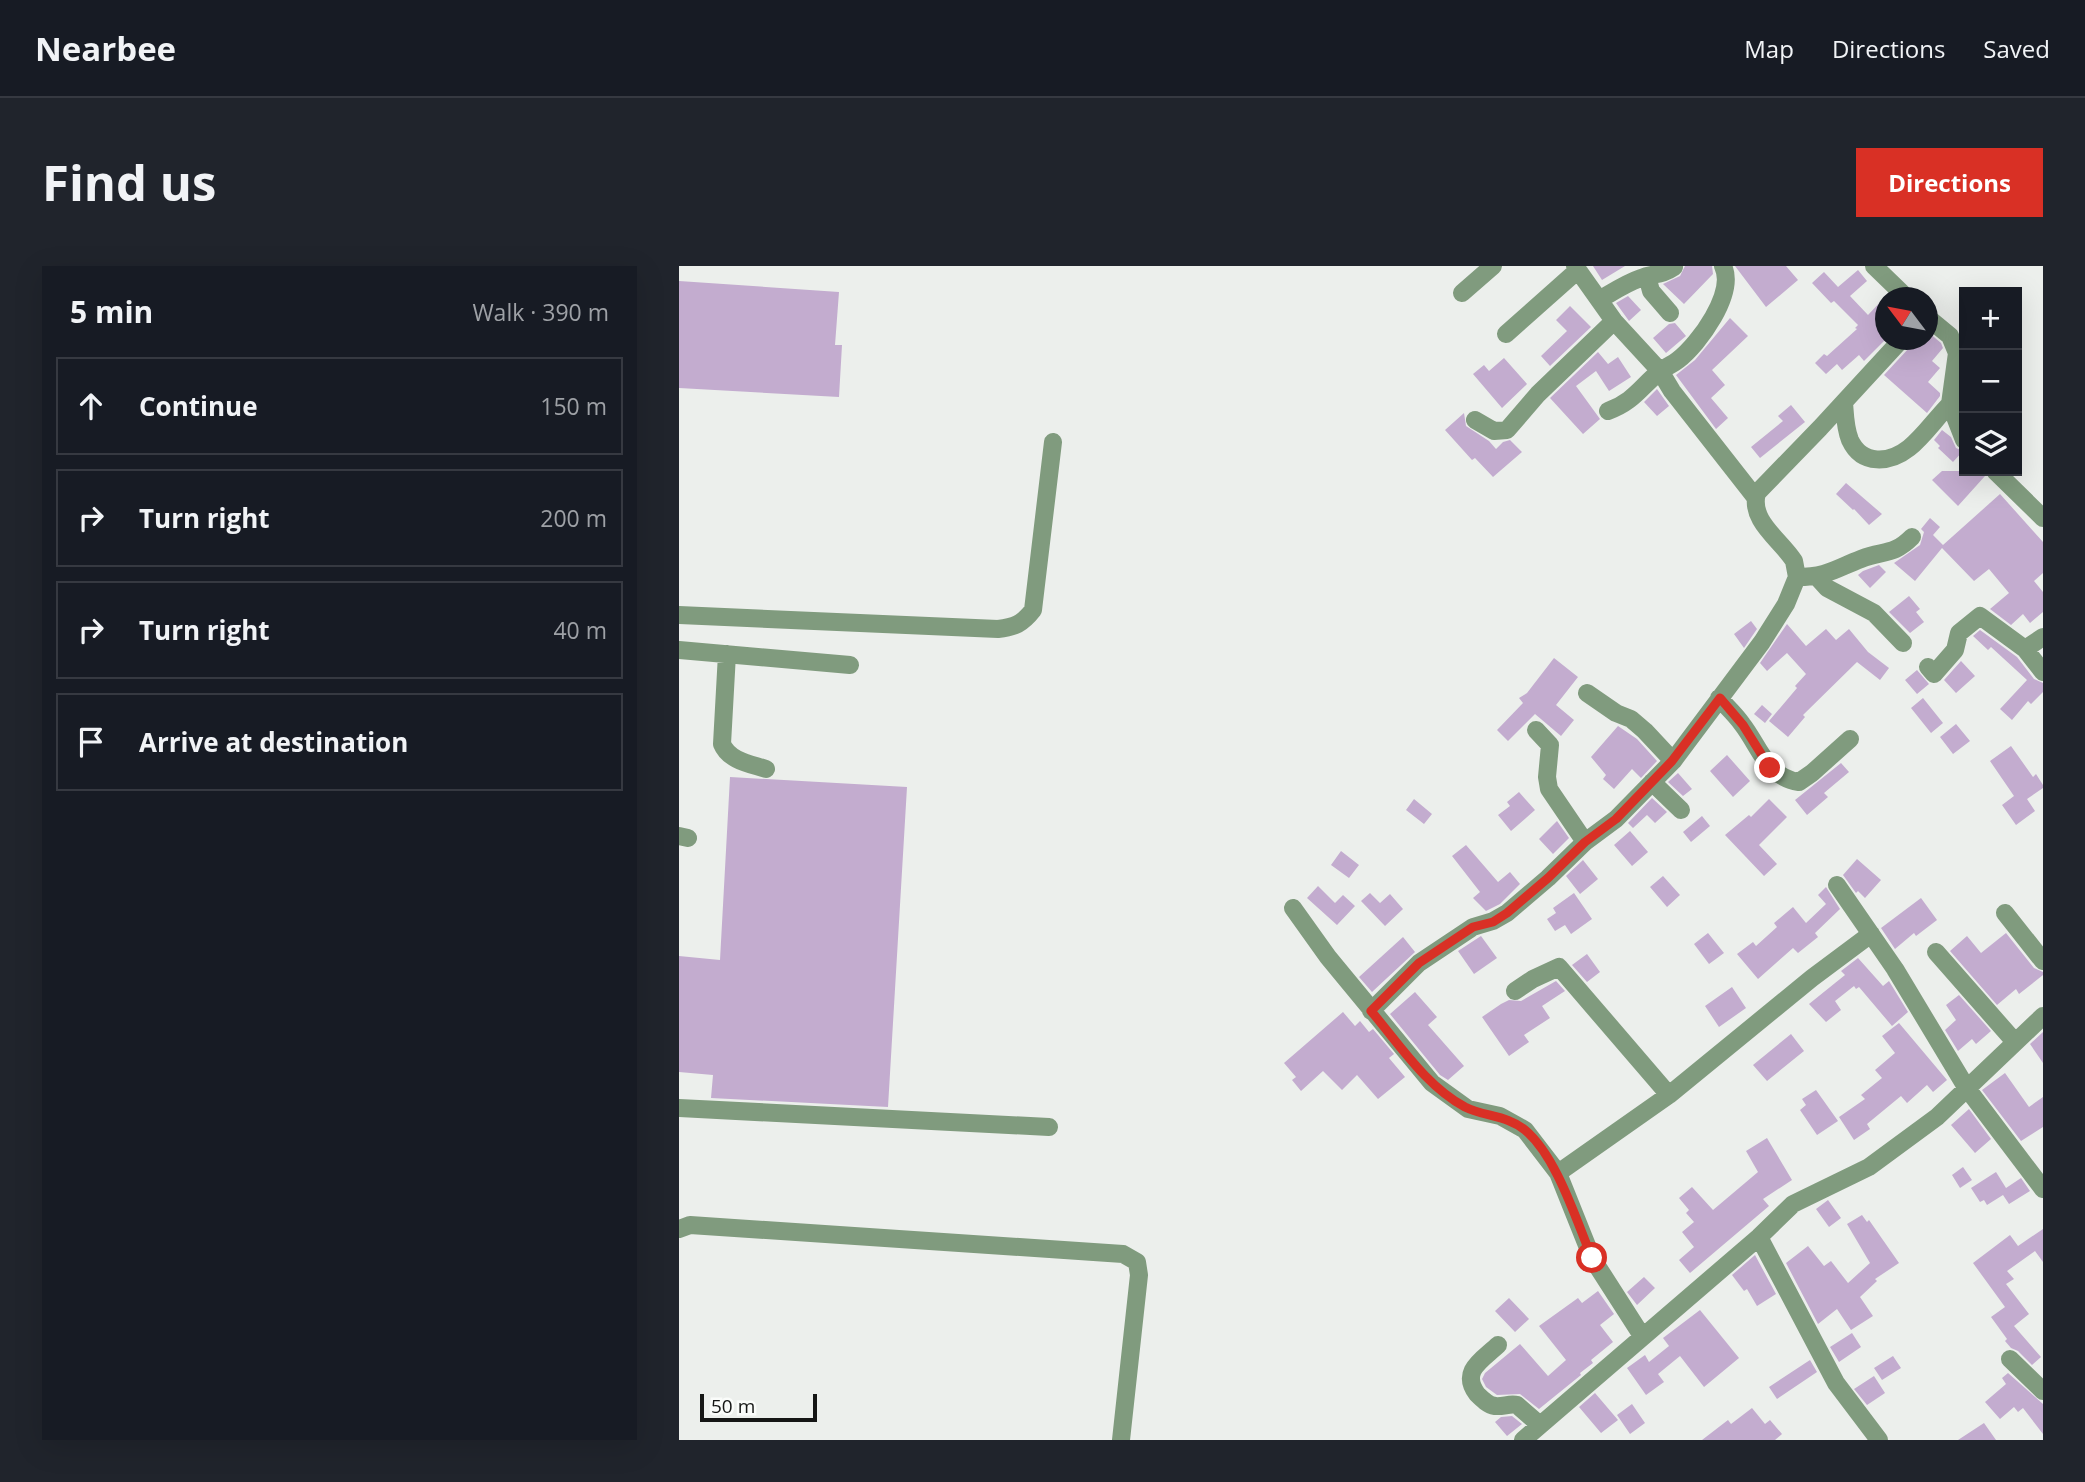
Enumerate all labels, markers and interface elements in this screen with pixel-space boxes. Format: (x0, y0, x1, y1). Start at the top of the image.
text: Nearbee (35, 26, 176, 71)
text: Map (1744, 32, 1794, 65)
text: Directions (1832, 32, 1945, 65)
text: Saved (1983, 32, 2050, 65)
button: Directions (1856, 148, 2043, 217)
text: Find us (42, 149, 216, 215)
north arrow (1875, 287, 1938, 350)
map controls (1959, 287, 2022, 476)
button: + (1959, 287, 2022, 350)
text: 5 min (70, 291, 153, 332)
text: Walk · 390 m (472, 296, 609, 328)
button: − (1959, 350, 2022, 413)
icon: ahead (72, 387, 110, 425)
text: Continue (139, 388, 258, 424)
text: 150 m (540, 390, 607, 422)
button: layers (1959, 413, 2022, 476)
icon: right (72, 499, 110, 537)
text: Turn right (139, 500, 270, 536)
text: 200 m (540, 502, 607, 534)
icon: right (72, 611, 110, 649)
text: Turn right (139, 612, 270, 648)
text: 40 m (553, 614, 607, 646)
icon: arrive (72, 723, 110, 761)
text: Arrive at destination (139, 724, 408, 760)
route end (1754, 752, 1785, 783)
route start (1576, 1242, 1607, 1273)
scale bar (700, 1391, 817, 1423)
text: 50 m (711, 1393, 755, 1419)

